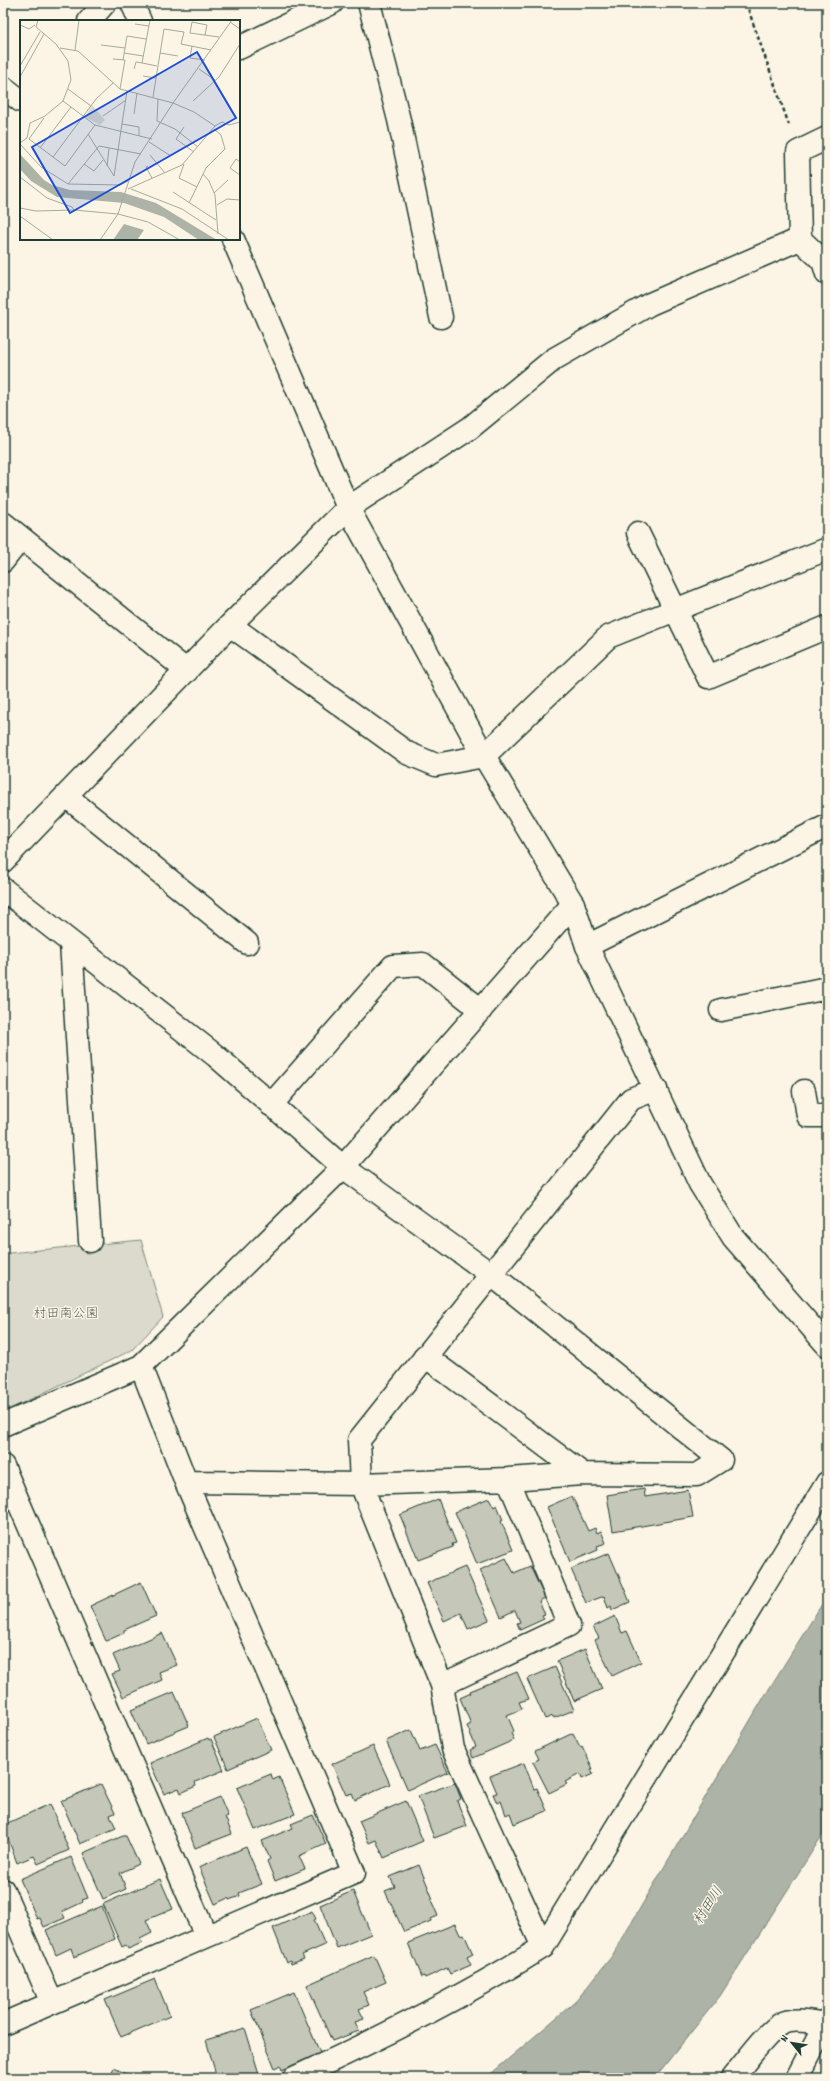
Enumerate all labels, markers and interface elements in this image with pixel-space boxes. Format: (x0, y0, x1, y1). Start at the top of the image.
inset map (20, 20, 240, 240)
park label: 村田南公園 (33, 1305, 99, 1324)
water label: 村田川 (689, 1883, 729, 1929)
north arrow (772, 2023, 812, 2063)
text: N (777, 2032, 794, 2045)

